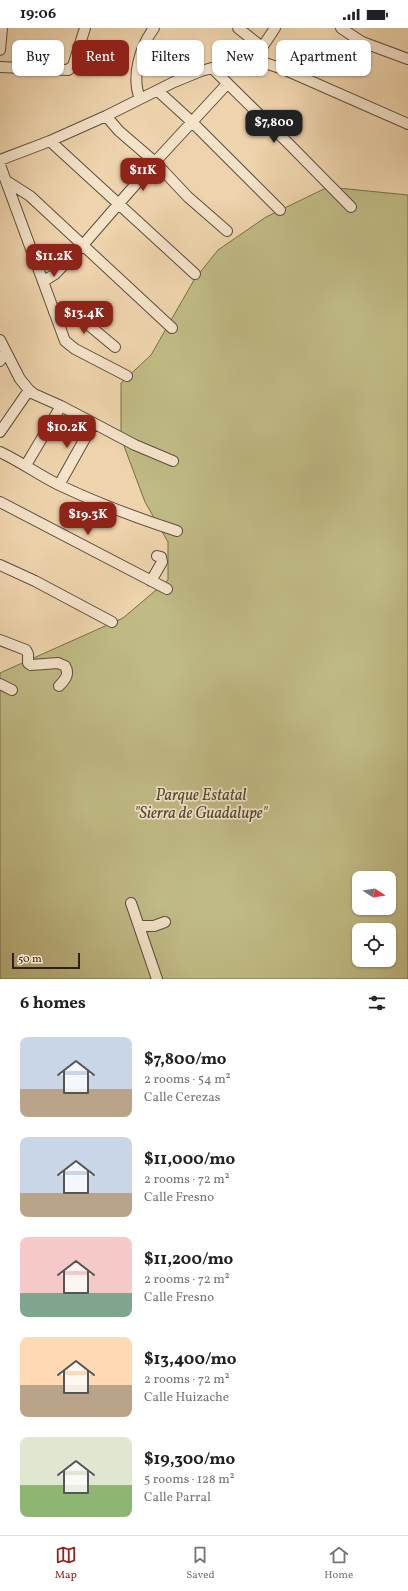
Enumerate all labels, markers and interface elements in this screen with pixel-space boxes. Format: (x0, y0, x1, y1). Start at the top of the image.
text: 19:06 (20, 4, 56, 25)
chip: Buy (12, 40, 64, 76)
chip: Rent (72, 40, 129, 76)
chip: Filters (137, 40, 204, 76)
chip: New (212, 40, 268, 76)
chip: Apartment (276, 40, 371, 76)
pin: $7,800 (241, 110, 307, 144)
text: $7,800 (254, 114, 294, 132)
pin: $11K (119, 158, 167, 192)
text: $11K (129, 162, 157, 180)
pin: $11.2K (21, 244, 87, 278)
text: $11.2K (35, 248, 73, 266)
pin: $13.4K (51, 301, 117, 335)
text: $13.4K (64, 305, 104, 323)
pin: $10.2K (34, 415, 100, 449)
text: $10.2K (47, 419, 87, 437)
pin: $19.3K (55, 502, 121, 536)
text: $19.3K (68, 506, 108, 524)
park label: Parque Estatal "Sierra de Guadalupe" (134, 785, 268, 825)
north arrow (352, 871, 396, 915)
map controls (352, 871, 396, 967)
button: locate (352, 923, 396, 967)
scale bar (12, 951, 80, 970)
text: 50 m (18, 952, 42, 967)
text: 6 homes (20, 992, 86, 1015)
icon: filters (366, 992, 388, 1014)
text: $7,800/mo (144, 1048, 227, 1071)
icon: home (52, 1053, 100, 1101)
text: 2 rooms · 54 m² (144, 1071, 231, 1089)
text: Calle Cerezas (144, 1089, 220, 1107)
text: $11,000/mo (144, 1148, 235, 1171)
icon: home (52, 1153, 100, 1201)
text: 2 rooms · 72 m² (144, 1171, 230, 1189)
text: Calle Fresno (144, 1189, 214, 1207)
text: $11,200/mo (144, 1248, 233, 1271)
icon: home (52, 1253, 100, 1301)
text: 2 rooms · 72 m² (144, 1271, 230, 1289)
text: Calle Fresno (144, 1289, 214, 1307)
text: $13,400/mo (144, 1348, 236, 1371)
icon: home (52, 1353, 100, 1401)
text: 2 rooms · 72 m² (144, 1371, 230, 1389)
text: Calle Huizache (144, 1389, 229, 1407)
text: $19,300/mo (144, 1448, 235, 1471)
icon: home (52, 1453, 100, 1501)
text: 5 rooms · 128 m² (144, 1471, 235, 1489)
text: Calle Parral (144, 1489, 211, 1507)
tab: Map (55, 1544, 77, 1583)
tab: Saved (186, 1544, 215, 1583)
tab: Home (324, 1544, 353, 1583)

